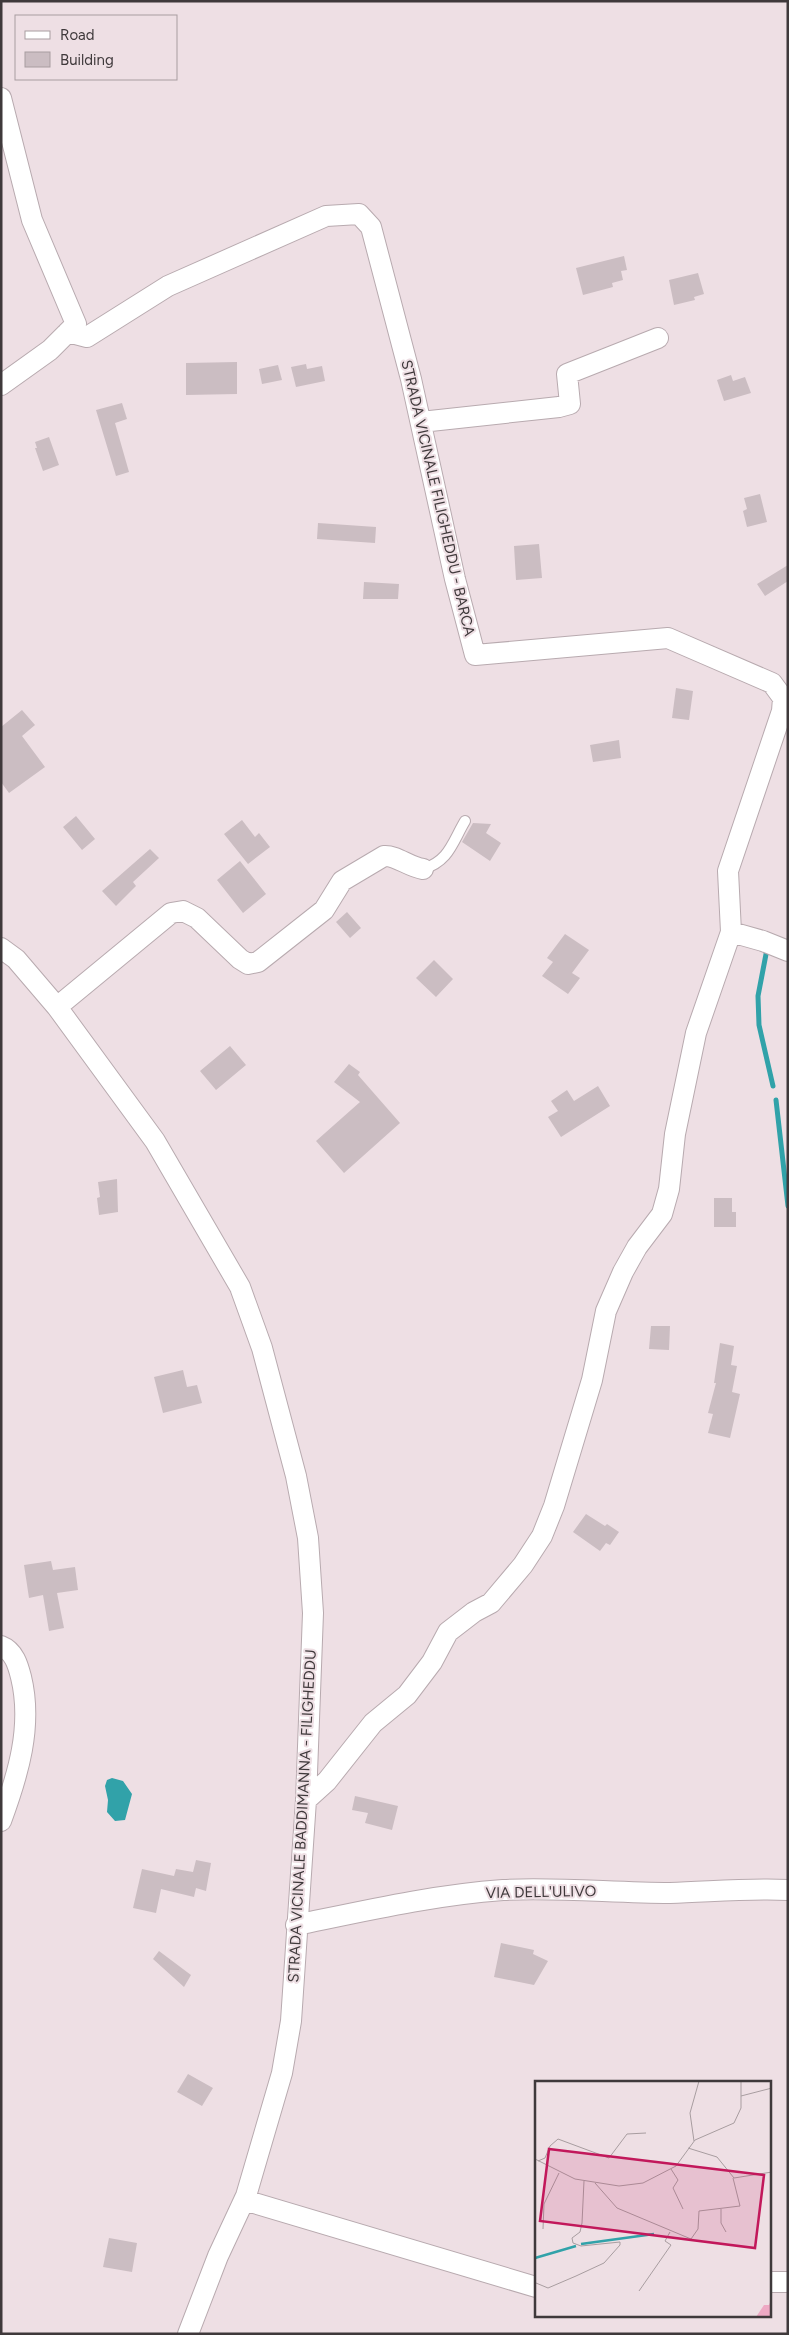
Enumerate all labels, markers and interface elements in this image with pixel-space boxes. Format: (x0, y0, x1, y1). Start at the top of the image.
legend (15, 15, 178, 80)
text: Road (60, 26, 95, 44)
text: Building (60, 51, 114, 69)
street label: STRADA VICINALE FILIGHEDDU - BARCA (397, 358, 479, 638)
street label: STRADA VICINALE BADDIMANNA - FILIGHEDDU (284, 1649, 320, 1983)
street label: VIA DELL'ULIVO (486, 1882, 596, 1902)
inset map (535, 2081, 772, 2318)

